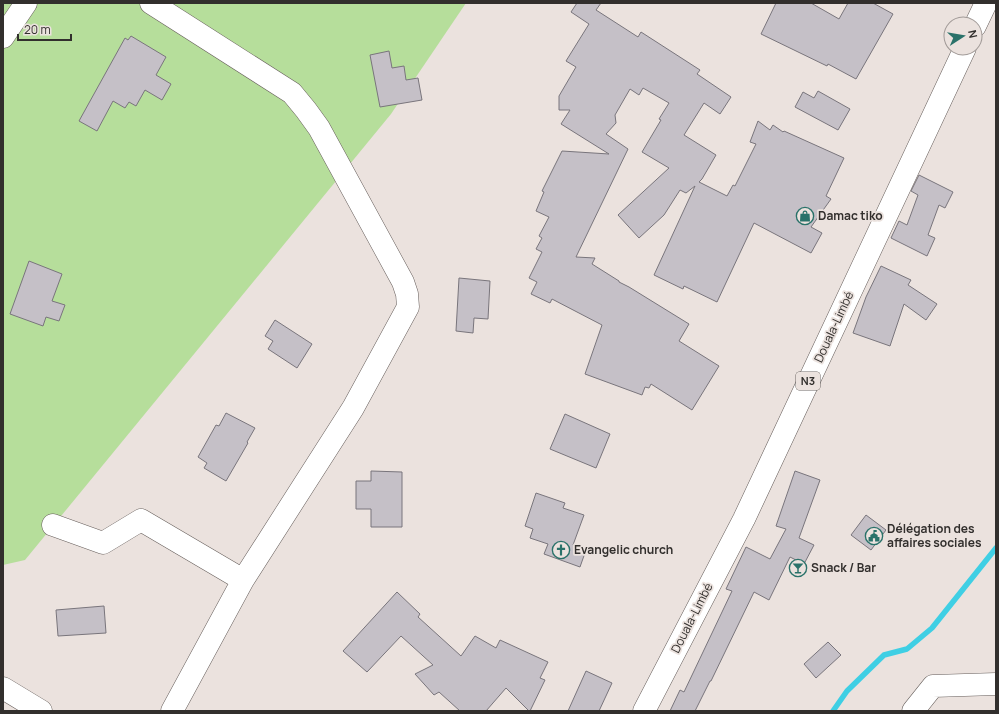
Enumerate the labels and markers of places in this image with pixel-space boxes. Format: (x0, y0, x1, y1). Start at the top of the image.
shop icon: Damac tiko (795, 206, 815, 226)
place label: Damac tiko (818, 207, 883, 224)
place label: Délégation des affaires sociales (887, 520, 982, 551)
public building icon: Délégation des affaires sociales (864, 526, 884, 546)
church icon: Evangelic church (551, 540, 571, 560)
place label: Evangelic church (574, 541, 673, 558)
bar icon: Snack / Bar (788, 558, 808, 578)
place label: Snack / Bar (811, 559, 876, 576)

